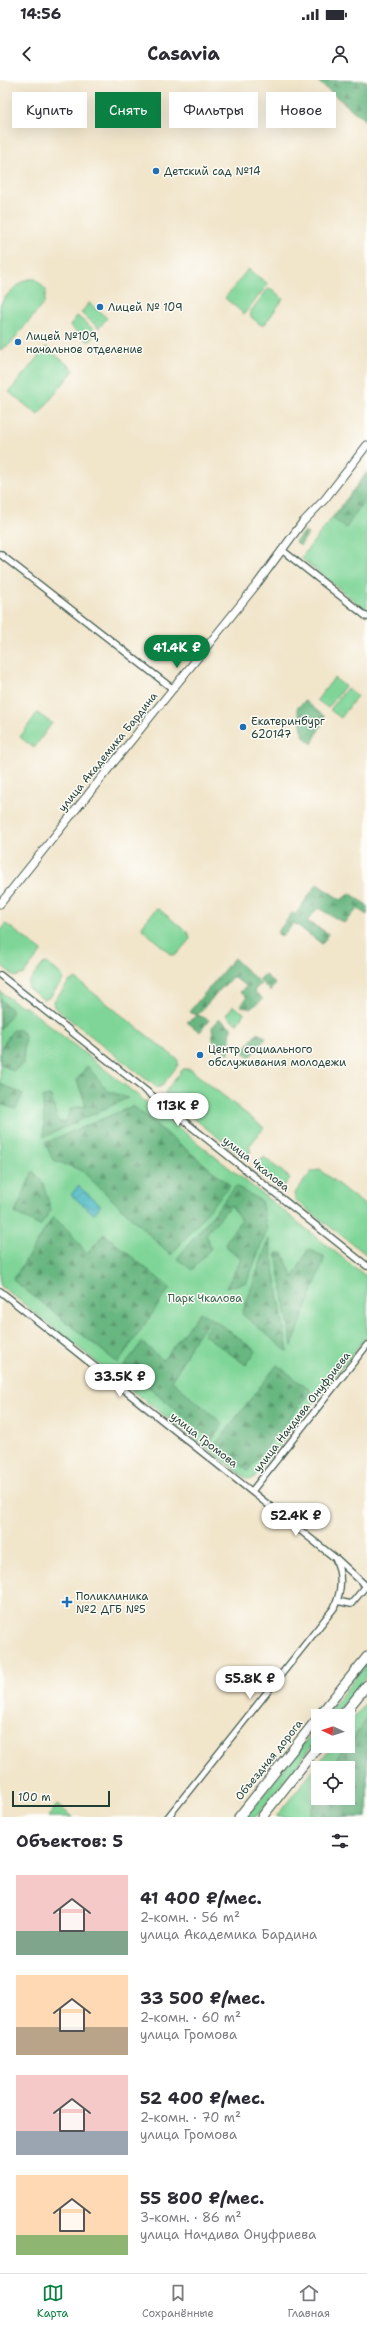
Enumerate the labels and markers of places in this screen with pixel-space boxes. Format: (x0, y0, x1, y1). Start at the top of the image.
place label: Детский сад №14 (164, 164, 261, 179)
marker: Детский сад №14 (151, 166, 161, 176)
place label: Лицей № 109 (108, 300, 183, 315)
marker: Лицей № 109 (95, 302, 105, 312)
place label: Лицей №109, начальное отделение (26, 329, 143, 357)
marker: Лицей №109, начальное отделение (13, 337, 23, 347)
pin: 41.4K ₽ (140, 635, 214, 669)
place label: Екатеринбург 620147 (251, 714, 325, 742)
marker: Екатеринбург 620147 (238, 722, 248, 732)
place label: Центр социального обслуживания молодежи (208, 1042, 346, 1070)
marker: Центр социального обслуживания молодежи (195, 1050, 205, 1060)
pin: 113K ₽ (145, 1093, 211, 1127)
pin: 33.5K ₽ (83, 1364, 157, 1398)
pin: 52.4K ₽ (259, 1503, 333, 1537)
place label: Поликлиника №2 ДГБ №5 (76, 1589, 149, 1617)
marker: Поликлиника №2 ДГБ №5 (61, 1596, 73, 1608)
pin: 55.8K ₽ (213, 1666, 287, 1700)

